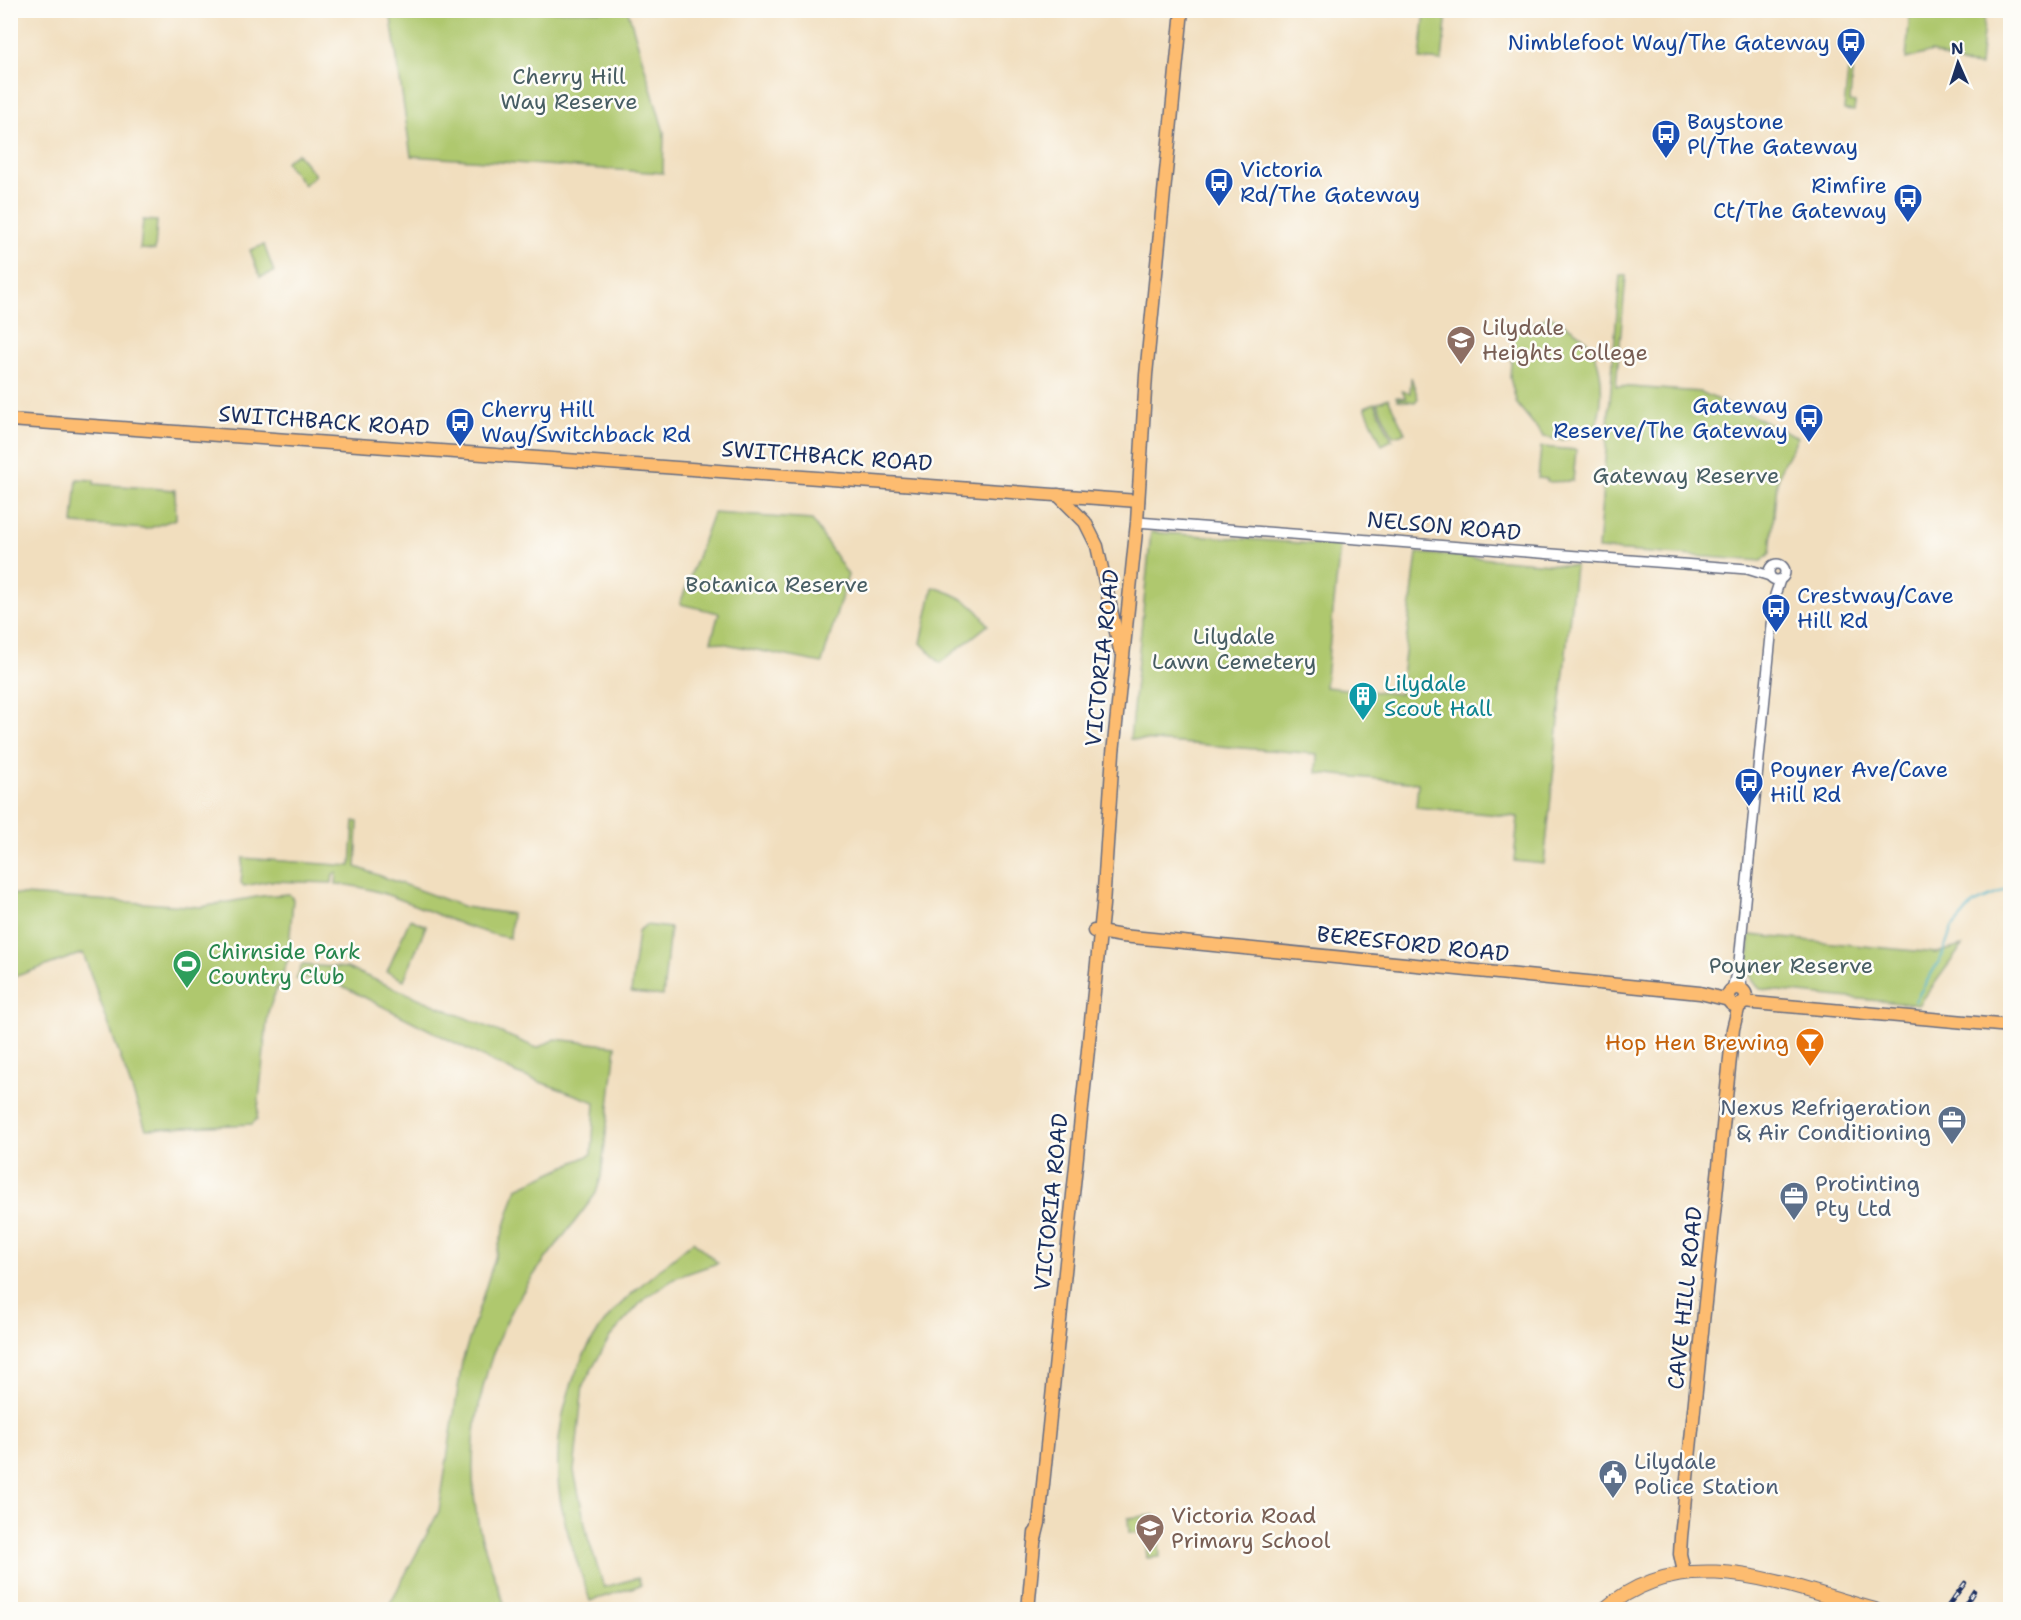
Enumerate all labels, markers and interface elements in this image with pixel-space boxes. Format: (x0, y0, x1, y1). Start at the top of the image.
bus stop icon: Nimblefoot Way/The Gateway (1835, 26, 1867, 68)
place label: Nimblefoot Way/The Gateway (1508, 28, 1830, 57)
north arrow (1928, 33, 1988, 93)
text: N (1950, 38, 1964, 59)
park label: Cherry Hill Way Reserve (500, 62, 638, 116)
place label: Baystone Pl/The Gateway (1687, 107, 1858, 161)
bus stop icon: Baystone Pl/The Gateway (1650, 118, 1682, 160)
place label: Victoria Rd/The Gateway (1240, 155, 1420, 209)
bus stop icon: Victoria Rd/The Gateway (1203, 166, 1235, 208)
place label: Rimfire Ct/The Gateway (1713, 171, 1887, 225)
bus stop icon: Rimfire Ct/The Gateway (1892, 182, 1924, 224)
place label: Lilydale Heights College (1482, 313, 1648, 367)
school or university icon: Lilydale Heights College (1445, 324, 1477, 366)
place label: Gateway Reserve/The Gateway (1553, 391, 1788, 445)
place label: Cherry Hill Way/Switchback Rd (481, 395, 691, 449)
street label: SWITCHBACK ROAD (217, 399, 431, 443)
bus stop icon: Gateway Reserve/The Gateway (1793, 402, 1825, 444)
bus stop icon: Cherry Hill Way/Switchback Rd (444, 406, 476, 448)
street label: SWITCHBACK ROAD (720, 434, 934, 478)
park label: Gateway Reserve (1593, 461, 1779, 490)
street label: NELSON ROAD (1366, 505, 1522, 547)
street label: VICTORIA ROAD (1078, 568, 1126, 748)
park label: Botanica Reserve (685, 570, 869, 599)
place label: Crestway/Cave Hill Rd (1797, 581, 1954, 635)
bus stop icon: Crestway/Cave Hill Rd (1760, 592, 1792, 634)
park label: Lilydale Lawn Cemetery (1152, 622, 1316, 676)
place label: Lilydale Scout Hall (1384, 669, 1493, 723)
building icon: Lilydale Scout Hall (1347, 680, 1379, 722)
place label: Poyner Ave/Cave Hill Rd (1770, 755, 1948, 809)
bus stop icon: Poyner Ave/Cave Hill Rd (1733, 766, 1765, 808)
street label: BERESFORD ROAD (1315, 919, 1511, 969)
place label: Chirnside Park Country Club (208, 937, 361, 991)
sports icon: Chirnside Park Country Club (171, 948, 203, 990)
park label: Poyner Reserve (1709, 951, 1873, 980)
bar icon: Hop Hen Brewing (1794, 1026, 1826, 1068)
place label: Hop Hen Brewing (1605, 1028, 1789, 1057)
place label: Nexus Refrigeration & Air Conditioning (1720, 1093, 1931, 1147)
office icon: Nexus Refrigeration & Air Conditioning (1936, 1104, 1968, 1146)
street label: VICTORIA ROAD (1027, 1112, 1075, 1292)
place label: Protinting Pty Ltd (1815, 1169, 1920, 1223)
office icon: Protinting Pty Ltd (1778, 1180, 1810, 1222)
street label: CAVE HILL ROAD (1661, 1205, 1709, 1391)
place label: Lilydale Police Station (1634, 1447, 1779, 1501)
public building icon: Lilydale Police Station (1597, 1458, 1629, 1500)
place label: Victoria Road Primary School (1171, 1501, 1331, 1555)
school or university icon: Victoria Road Primary School (1134, 1512, 1166, 1554)

